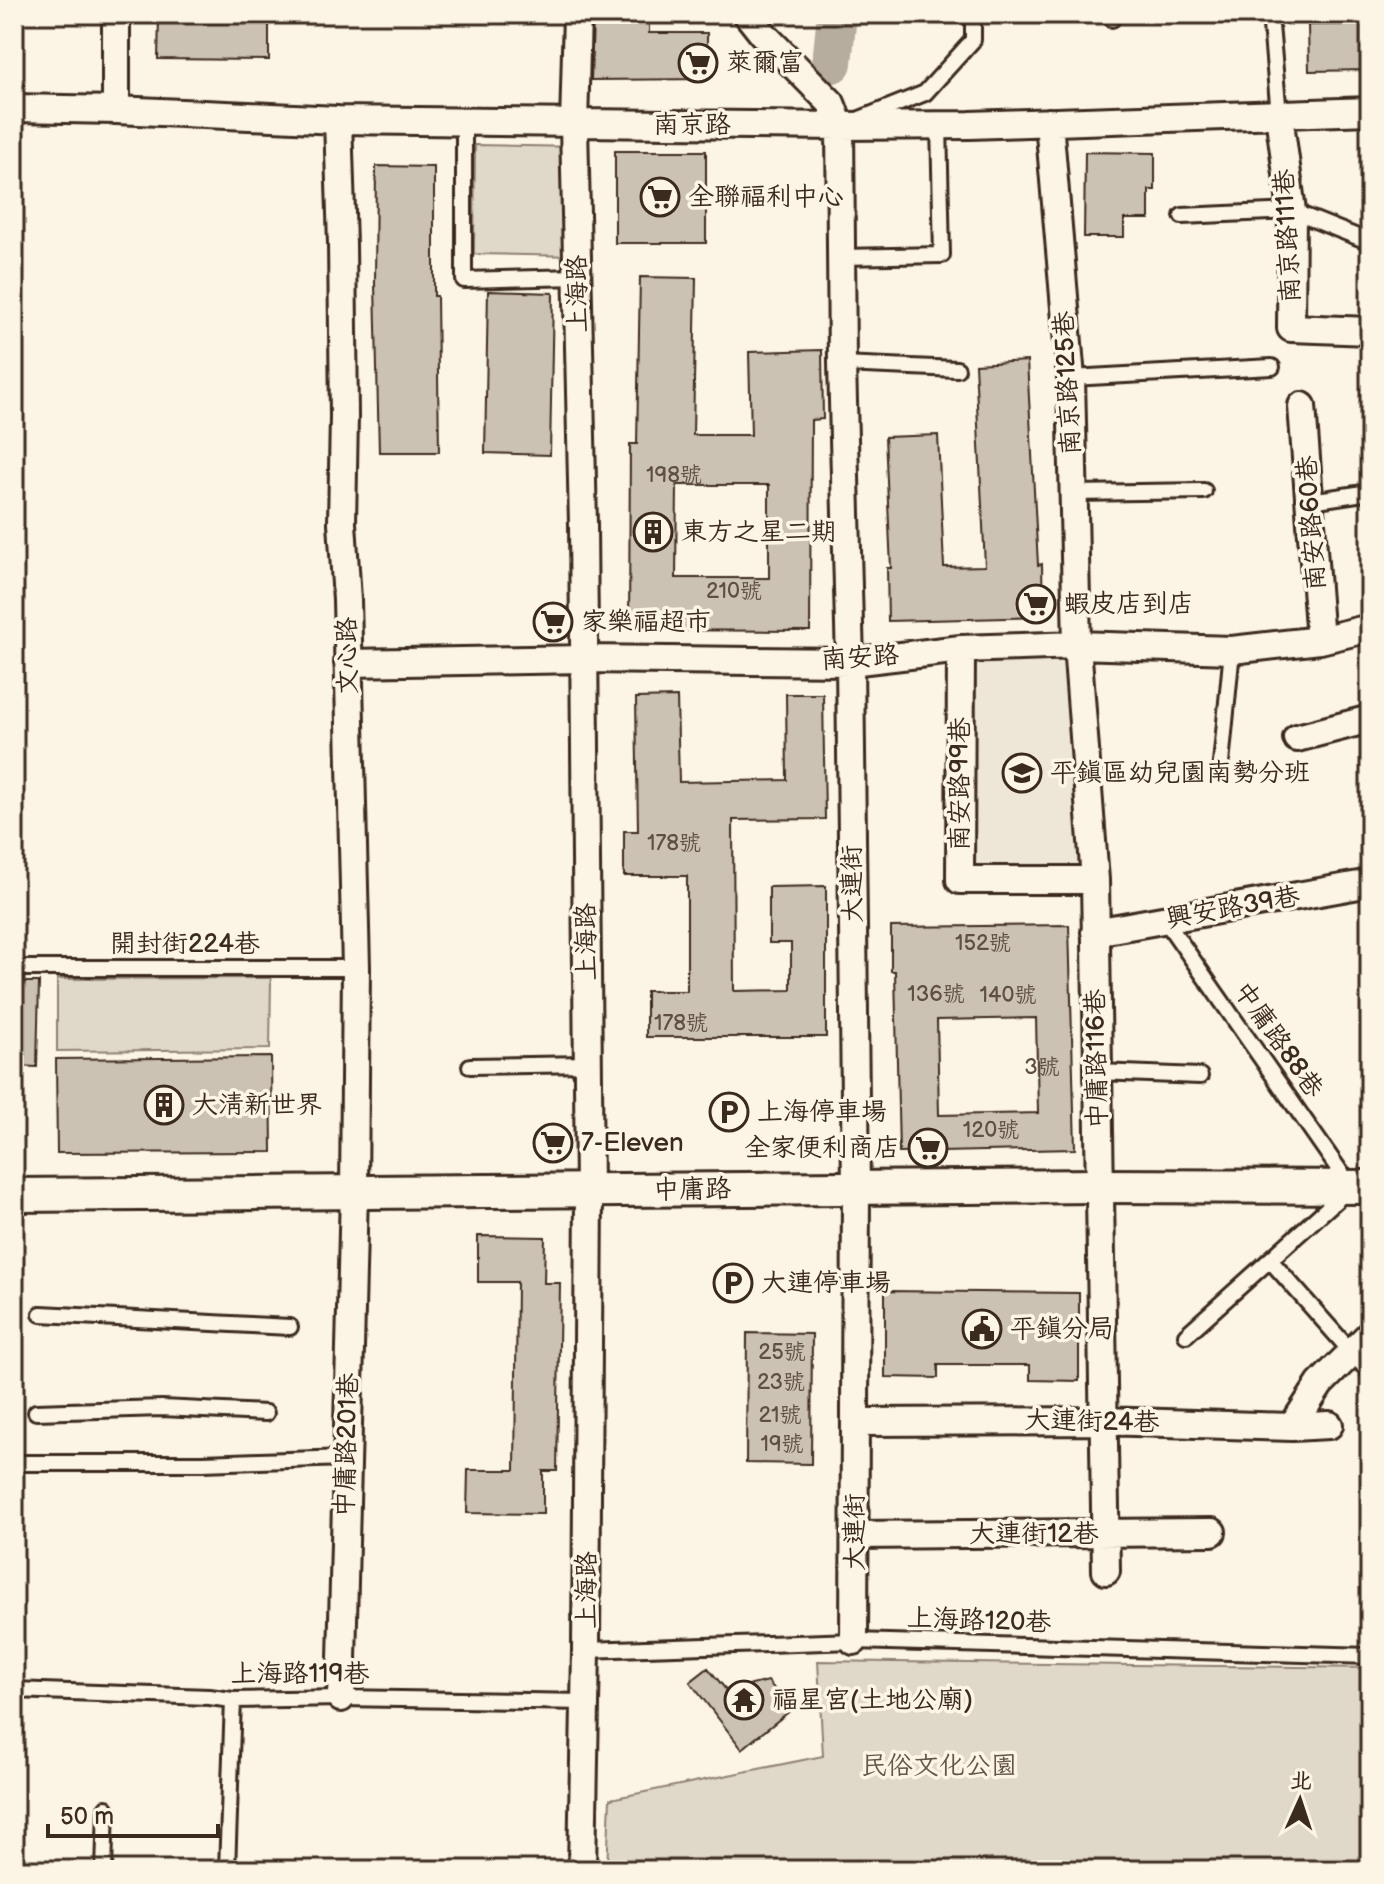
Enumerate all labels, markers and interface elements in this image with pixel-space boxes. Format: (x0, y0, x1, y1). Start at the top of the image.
supermarket icon: 萊爾富 (677, 42, 719, 84)
place label: 萊爾富 (726, 48, 804, 79)
street label: 南京路 (653, 110, 731, 141)
street label: 南京路111巷 (1269, 168, 1307, 304)
supermarket icon: 全聯福利中心 (639, 176, 681, 218)
place label: 全聯福利中心 (688, 182, 844, 213)
street label: 上海路 (562, 255, 594, 333)
street label: 南京路125巷 (1049, 310, 1087, 456)
street label: 南安路60巷 (1292, 454, 1332, 592)
house number: 198號 (646, 462, 702, 489)
building icon: 東方之星二期 (632, 511, 674, 553)
place label: 東方之星二期 (681, 517, 837, 548)
house number: 210號 (706, 578, 762, 605)
supermarket icon: 蝦皮店到店 (1015, 583, 1057, 625)
place label: 蝦皮店到店 (1064, 589, 1194, 620)
supermarket icon: 家樂福超市 (532, 601, 574, 643)
place label: 家樂福超市 (581, 607, 711, 638)
street label: 文心路 (332, 617, 364, 695)
street label: 南安路 (820, 640, 900, 676)
street label: 南安路99巷 (945, 717, 976, 851)
school or university icon: 平鎮區幼兒園南勢分班 (1001, 752, 1043, 794)
place label: 平鎮區幼兒園南勢分班 (1050, 758, 1310, 789)
house number: 178號 (647, 830, 701, 857)
street label: 大連街 (837, 845, 869, 923)
street label: 興安路39巷 (1164, 881, 1302, 935)
street label: 上海路 (571, 903, 603, 981)
street label: 開封街224巷 (110, 929, 260, 960)
house number: 152號 (955, 930, 1011, 957)
street label: 中庸路88巷 (1227, 976, 1329, 1104)
house number: 136號 (907, 981, 965, 1008)
house number: 140號 (980, 982, 1036, 1009)
street label: 中庸路116巷 (1080, 989, 1114, 1129)
house number: 178號 (654, 1010, 708, 1037)
house number: 3號 (1024, 1054, 1060, 1081)
building icon: 大清新世界 (143, 1084, 185, 1126)
place label: 大清新世界 (192, 1090, 322, 1121)
parking icon: 上海停車場 (708, 1091, 750, 1133)
place label: 上海停車場 (757, 1097, 887, 1128)
house number: 120號 (963, 1117, 1019, 1144)
supermarket icon: 7-Eleven (532, 1122, 574, 1164)
supermarket icon: 全家便利商店 (907, 1127, 949, 1169)
place label: 7-Eleven (581, 1128, 684, 1159)
place label: 全家便利商店 (744, 1133, 900, 1164)
street label: 中庸路 (653, 1174, 731, 1206)
parking icon: 大連停車場 (712, 1262, 754, 1304)
place label: 大連停車場 (761, 1268, 891, 1299)
public building icon: 平鎮分局 (961, 1308, 1003, 1350)
place label: 平鎮分局 (1010, 1314, 1114, 1345)
house number: 25號 (758, 1339, 806, 1366)
house number: 23號 (757, 1369, 805, 1396)
street label: 中庸路201巷 (329, 1372, 365, 1518)
house number: 21號 (758, 1402, 802, 1429)
street label: 大連街24巷 (1024, 1405, 1160, 1439)
house number: 19號 (760, 1431, 804, 1458)
street label: 大連街 (840, 1493, 871, 1571)
street label: 大連街12巷 (969, 1519, 1099, 1550)
street label: 上海路 (572, 1551, 603, 1629)
street label: 上海路120巷 (906, 1603, 1052, 1639)
street label: 上海路119巷 (230, 1659, 370, 1690)
temple icon: 福星宮(土地公廟) (723, 1679, 765, 1721)
place label: 福星宮(土地公廟) (772, 1685, 973, 1716)
park label: 民俗文化公園 (861, 1751, 1017, 1782)
north arrow (1260, 1760, 1340, 1840)
text: 北 (1289, 1767, 1313, 1796)
scale bar (48, 1788, 218, 1838)
text: 50 m (60, 1802, 114, 1831)

